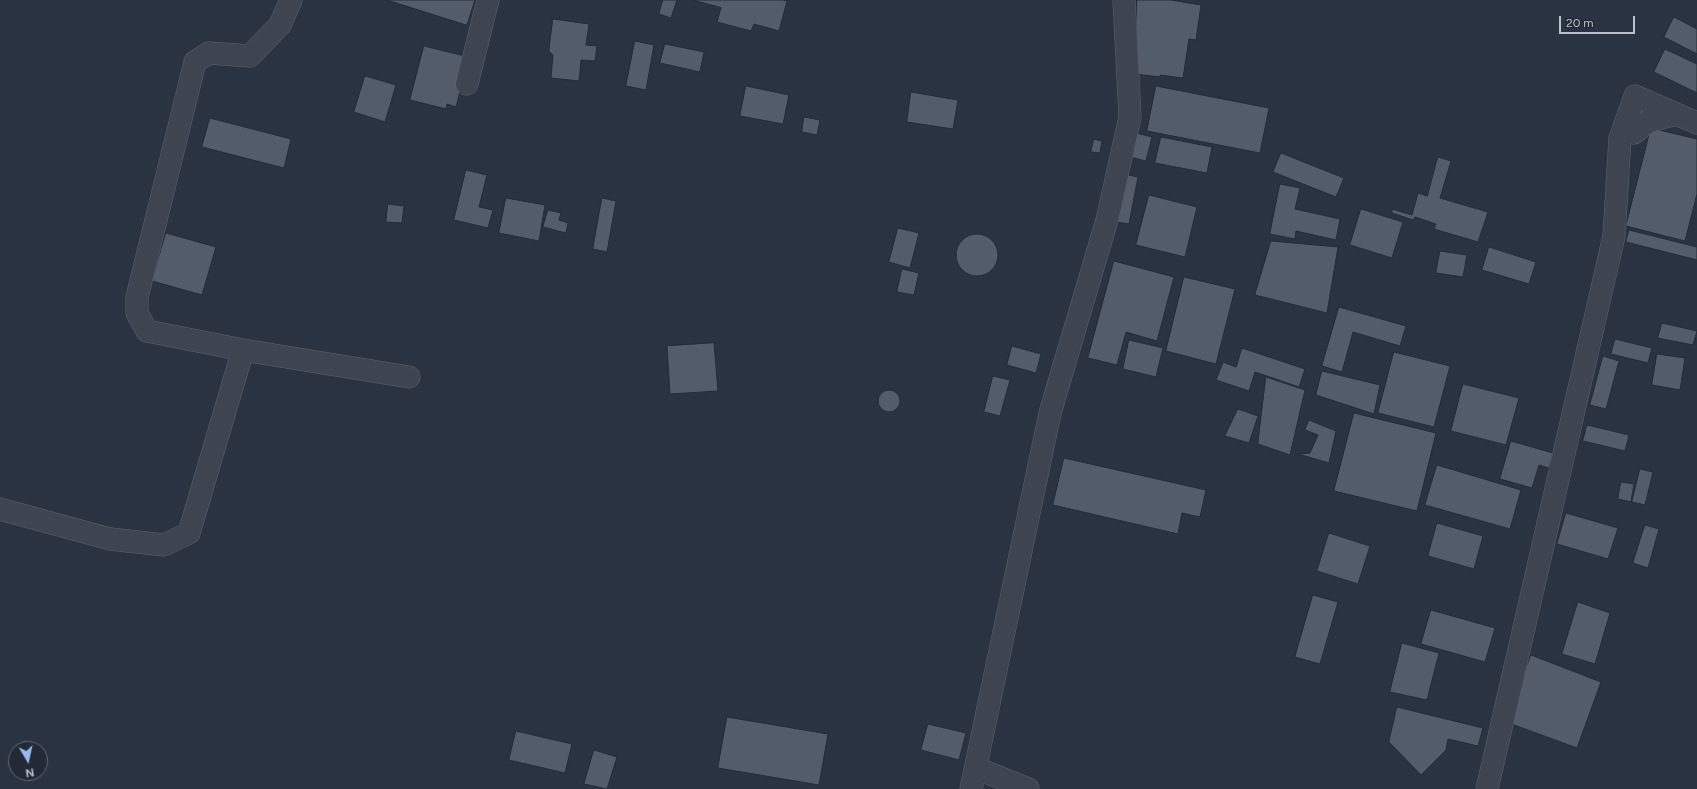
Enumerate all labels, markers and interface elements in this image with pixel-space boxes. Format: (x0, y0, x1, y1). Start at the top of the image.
scale bar (1561, 8, 1637, 34)
text: 20 m (1566, 16, 1594, 30)
north arrow (8, 741, 48, 781)
text: N (25, 765, 35, 779)

